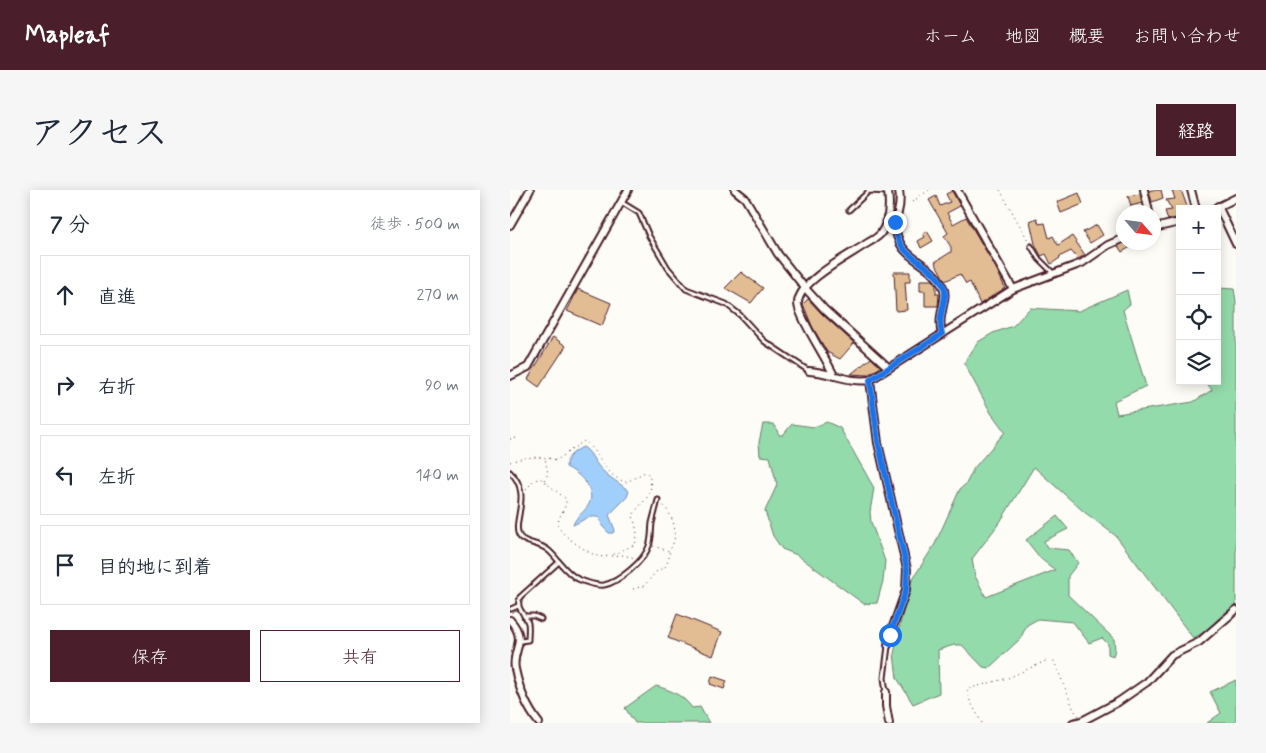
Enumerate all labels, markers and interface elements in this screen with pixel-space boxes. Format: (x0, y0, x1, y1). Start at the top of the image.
text: Mapleaf (25, 20, 110, 51)
text: ホーム (924, 25, 977, 49)
text: 地図 (1005, 25, 1041, 49)
text: 概要 (1069, 25, 1105, 49)
text: お問い合わせ (1133, 25, 1241, 49)
button: 経路 (1156, 104, 1236, 156)
text: アクセス (30, 111, 168, 157)
north arrow (1116, 205, 1161, 250)
map controls (1176, 205, 1221, 385)
button: + (1176, 205, 1221, 250)
text: 7 分 (50, 211, 89, 239)
route end (884, 211, 907, 234)
text: 徒歩 · 500 m (370, 214, 460, 235)
button: − (1176, 250, 1221, 295)
icon: ahead (51, 281, 79, 309)
text: 直進 (98, 285, 136, 310)
text: 270 m (416, 285, 459, 306)
button: locate (1176, 295, 1221, 340)
button: layers (1176, 340, 1221, 385)
icon: right (51, 371, 79, 399)
text: 右折 (98, 375, 136, 400)
text: 90 m (425, 375, 459, 396)
icon: left (51, 461, 79, 489)
text: 左折 (98, 465, 136, 490)
text: 140 m (415, 465, 459, 486)
icon: arrive (51, 551, 79, 579)
text: 目的地に到着 (98, 555, 212, 580)
route start (879, 624, 902, 647)
button: 保存 (50, 630, 250, 682)
button: 共有 (260, 630, 460, 682)

